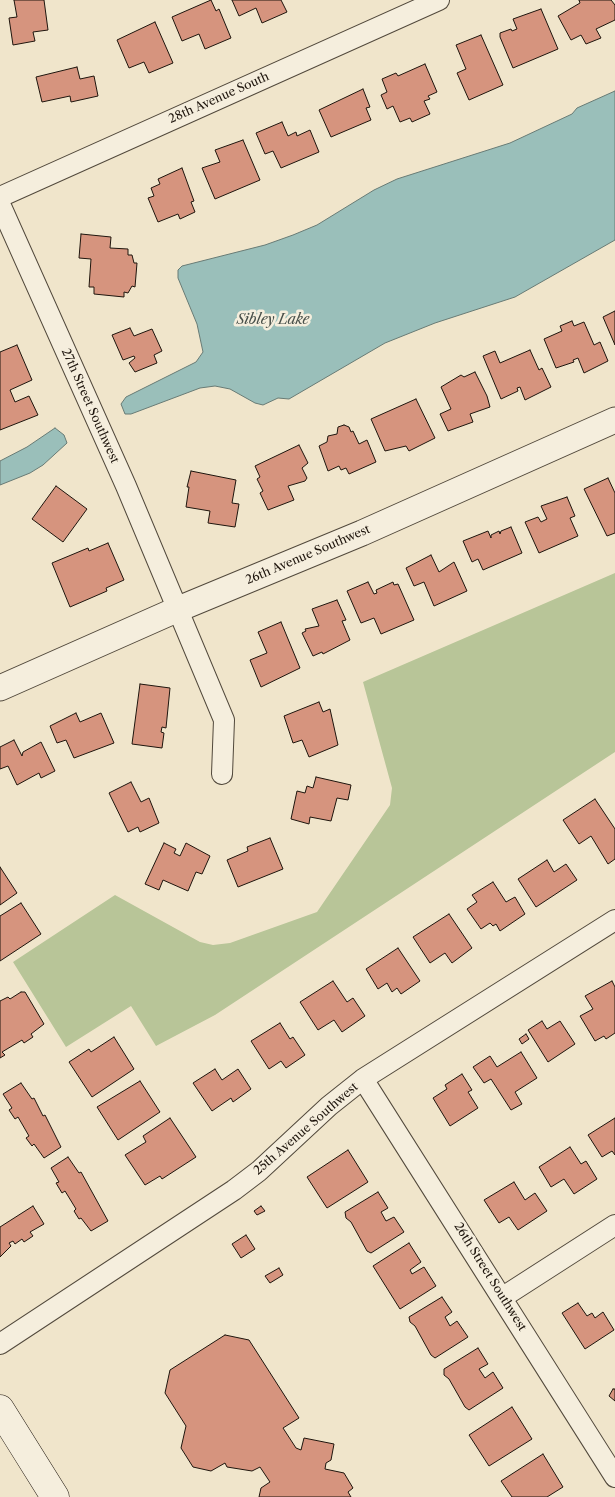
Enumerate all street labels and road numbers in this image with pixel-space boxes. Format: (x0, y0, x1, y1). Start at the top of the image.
street label: 28th Avenue South (167, 69, 271, 127)
street label: 27th Street Southwest (58, 346, 122, 466)
street label: 26th Avenue Southwest (244, 522, 372, 588)
street label: 25th Avenue Southwest (251, 1080, 361, 1178)
street label: 26th Street Southwest (451, 1220, 529, 1334)

